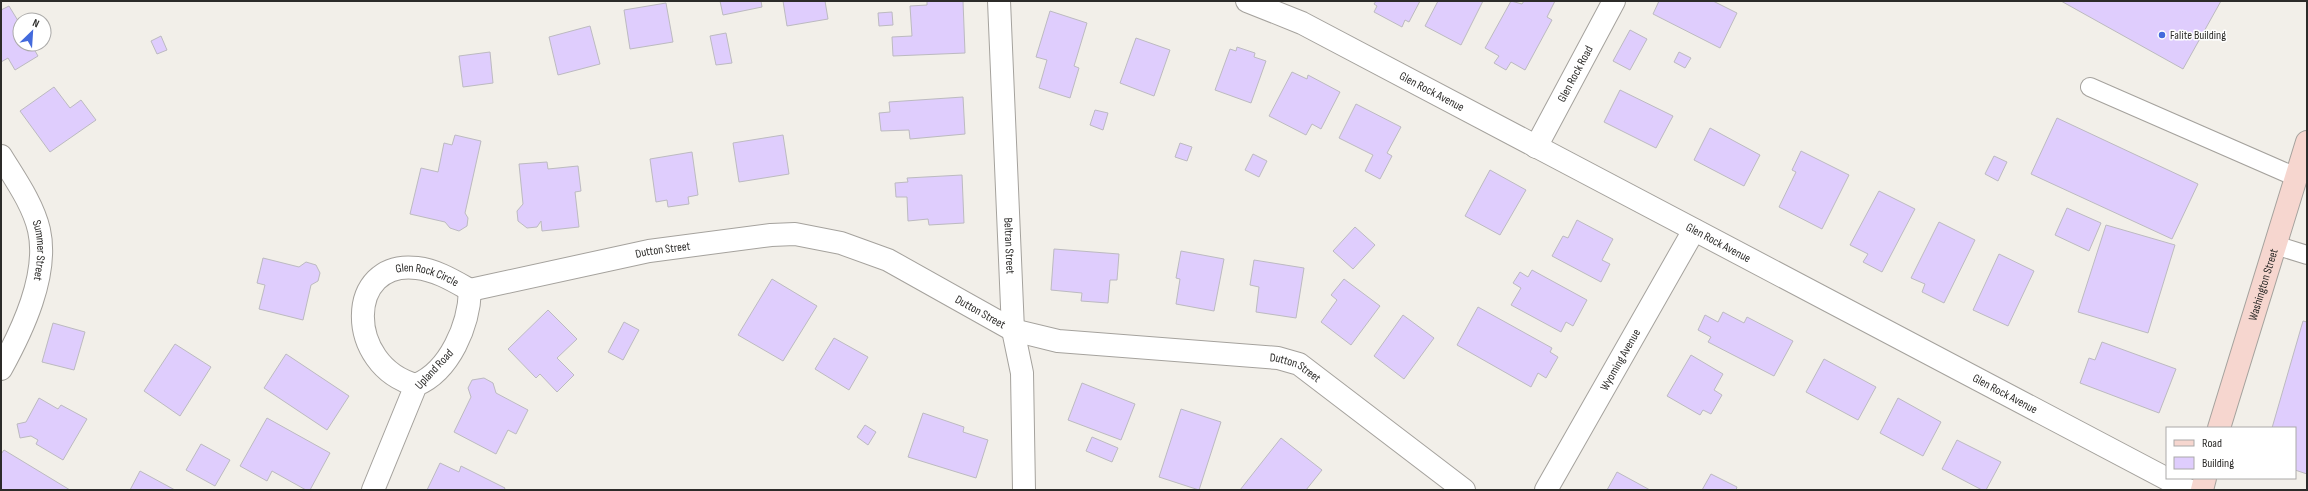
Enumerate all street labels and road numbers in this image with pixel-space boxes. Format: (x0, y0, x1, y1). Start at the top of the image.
street label: Glen Rock Road (1554, 43, 1597, 105)
street label: Glen Rock Avenue (1397, 69, 1467, 115)
street label: Beltran Street (1000, 217, 1018, 275)
street label: Summer Street (29, 218, 48, 282)
street label: Glen Rock Avenue (1683, 220, 1753, 266)
street label: Dutton Street (634, 239, 692, 262)
street label: Washington Street (2245, 247, 2282, 323)
street label: Glen Rock Circle (394, 260, 461, 290)
street label: Dutton Street (952, 292, 1008, 332)
street label: Wyoming Avenue (1597, 326, 1644, 393)
street label: Upland Road (412, 346, 457, 393)
street label: Dutton Street (1269, 350, 1324, 386)
street label: Glen Rock Avenue (1970, 371, 2040, 417)

